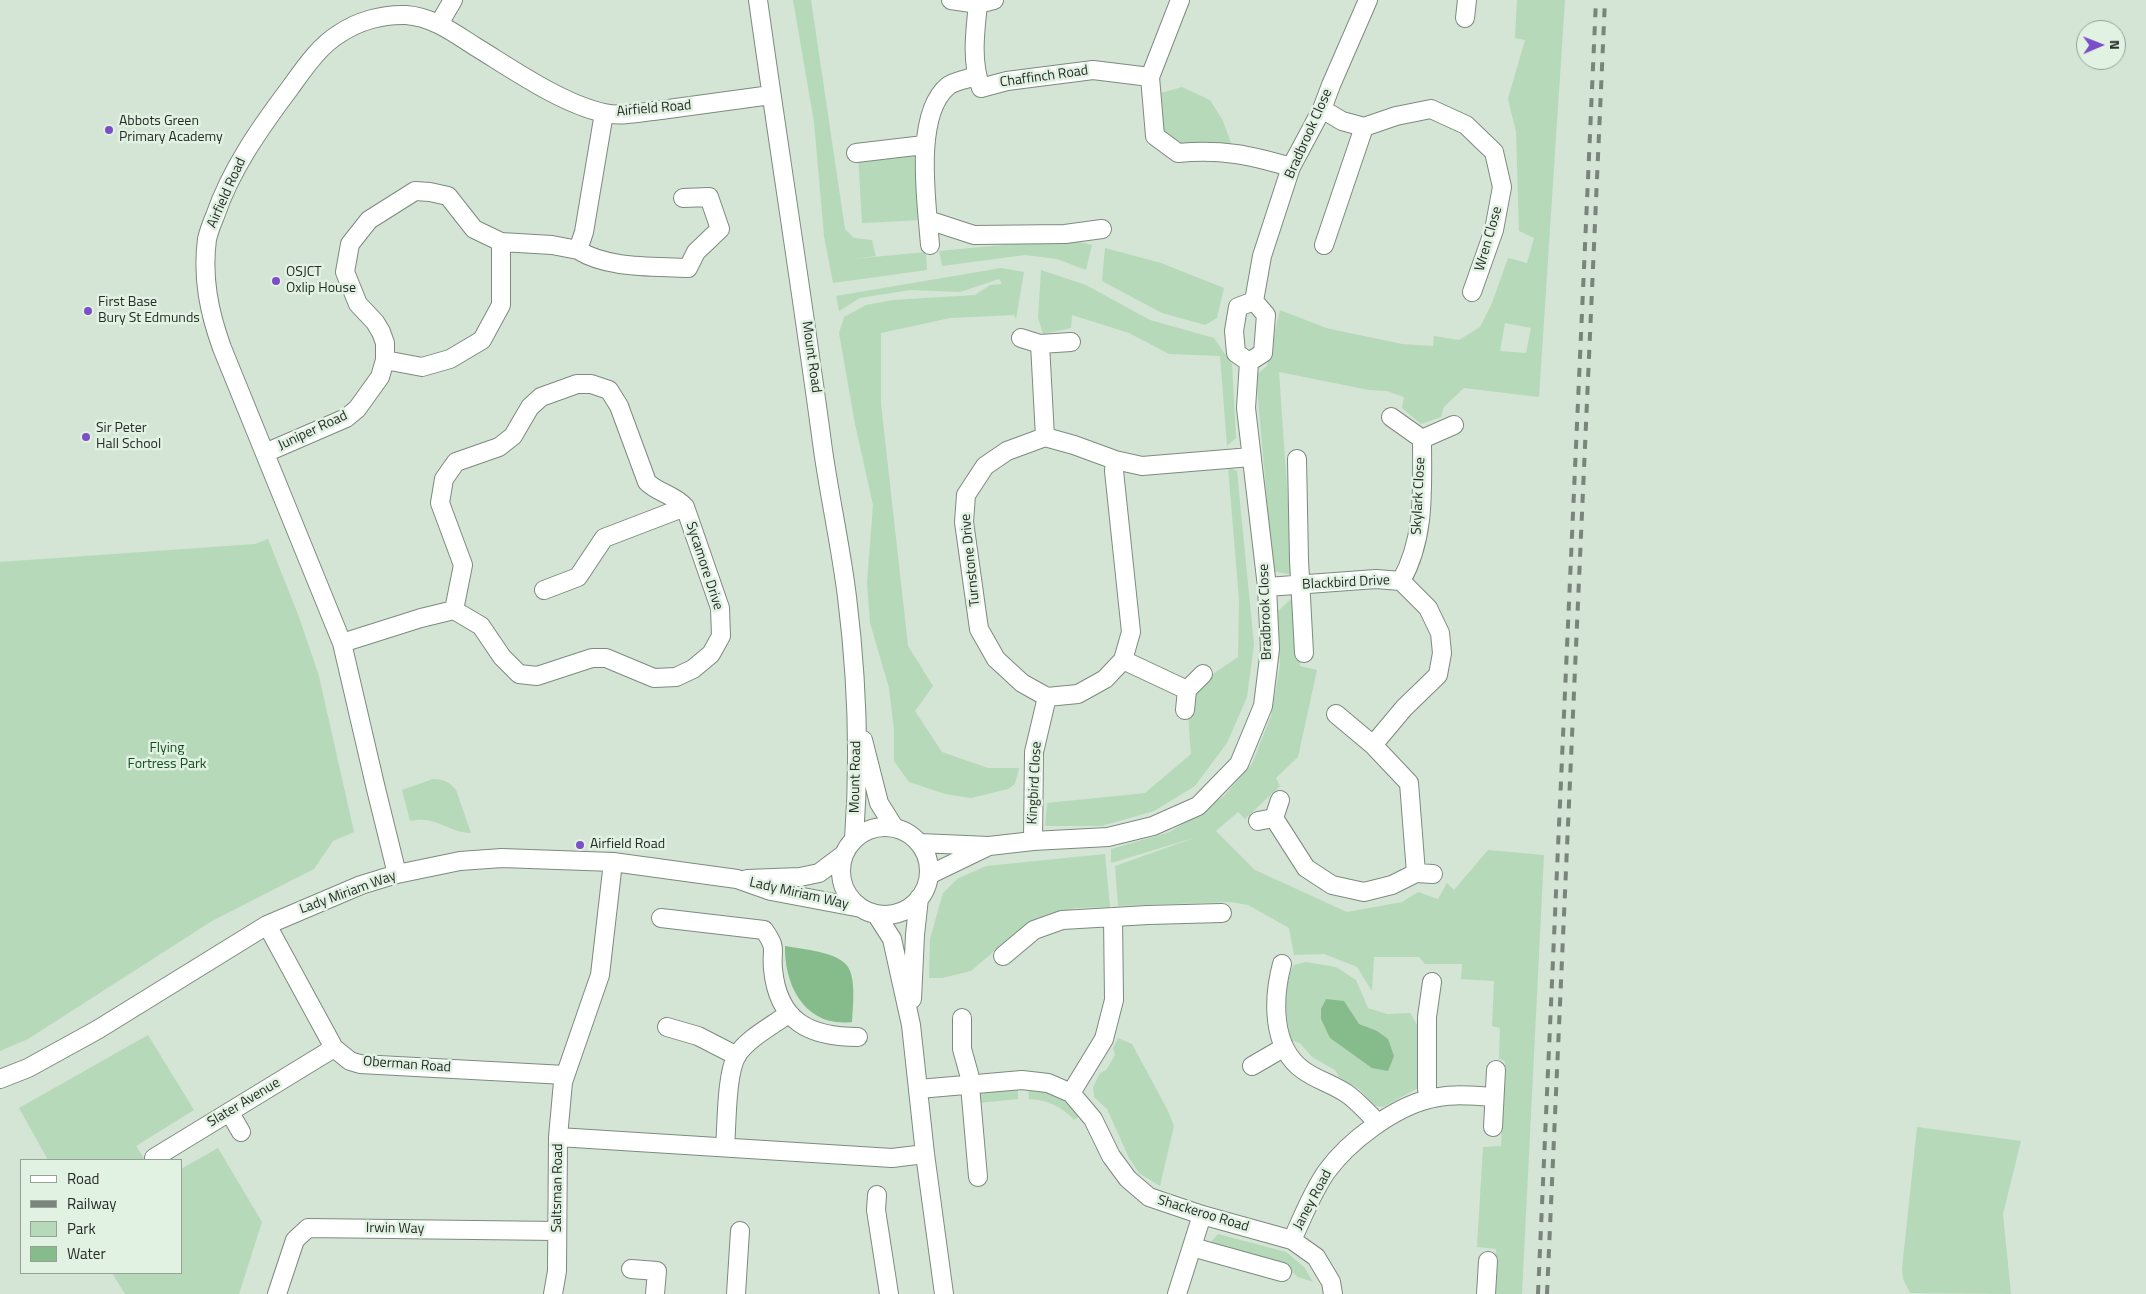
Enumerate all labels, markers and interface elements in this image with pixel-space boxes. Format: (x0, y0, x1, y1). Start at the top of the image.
north arrow (2076, 20, 2126, 70)
text: N (2105, 40, 2126, 50)
street label: Chaffinch Road (999, 62, 1089, 92)
street label: Bradbrook Close (1282, 87, 1336, 181)
street label: Airfield Road (616, 97, 692, 121)
place label: Abbots Green Primary Academy (119, 114, 223, 146)
marker: Abbots Green Primary Academy (103, 124, 115, 136)
street label: Airfield Road (204, 155, 250, 231)
street label: Wren Close (1472, 205, 1506, 273)
place label: OSJCT Oxlip House (286, 265, 356, 298)
marker: OSJCT Oxlip House (270, 275, 282, 287)
place label: First Base Bury St Edmunds (98, 295, 200, 328)
marker: First Base Bury St Edmunds (82, 305, 94, 317)
street label: Mount Road (798, 320, 824, 394)
street label: Juniper Road (276, 408, 350, 454)
place label: Sir Peter Hall School (96, 421, 161, 454)
marker: Sir Peter Hall School (80, 431, 92, 443)
street label: Skylark Close (1409, 457, 1429, 535)
street label: Turnstone Drive (958, 513, 984, 607)
street label: Sycamore Drive (682, 520, 726, 612)
street label: Bradbrook Close (1256, 564, 1276, 660)
street label: Blackbird Drive (1302, 572, 1390, 594)
park label: Flying Fortress Park (128, 741, 206, 774)
street label: Mount Road (847, 741, 865, 813)
street label: Kingbird Close (1024, 741, 1046, 825)
place label: Airfield Road (590, 837, 665, 853)
marker: Airfield Road (574, 839, 586, 851)
street label: Lady Miriam Way (297, 868, 399, 918)
street label: Lady Miriam Way (748, 874, 850, 914)
street label: Oberman Road (362, 1054, 452, 1076)
street label: Slater Avenue (205, 1075, 283, 1131)
street label: Saltsman Road (549, 1143, 567, 1233)
legend (20, 1159, 182, 1274)
text: Road (67, 1167, 99, 1190)
street label: Janey Road (1290, 1167, 1336, 1233)
text: Railway (67, 1192, 117, 1215)
street label: Shackeroo Road (1155, 1192, 1251, 1236)
text: Park (67, 1217, 96, 1240)
street label: Irwin Way (366, 1220, 424, 1238)
text: Water (67, 1242, 106, 1265)

